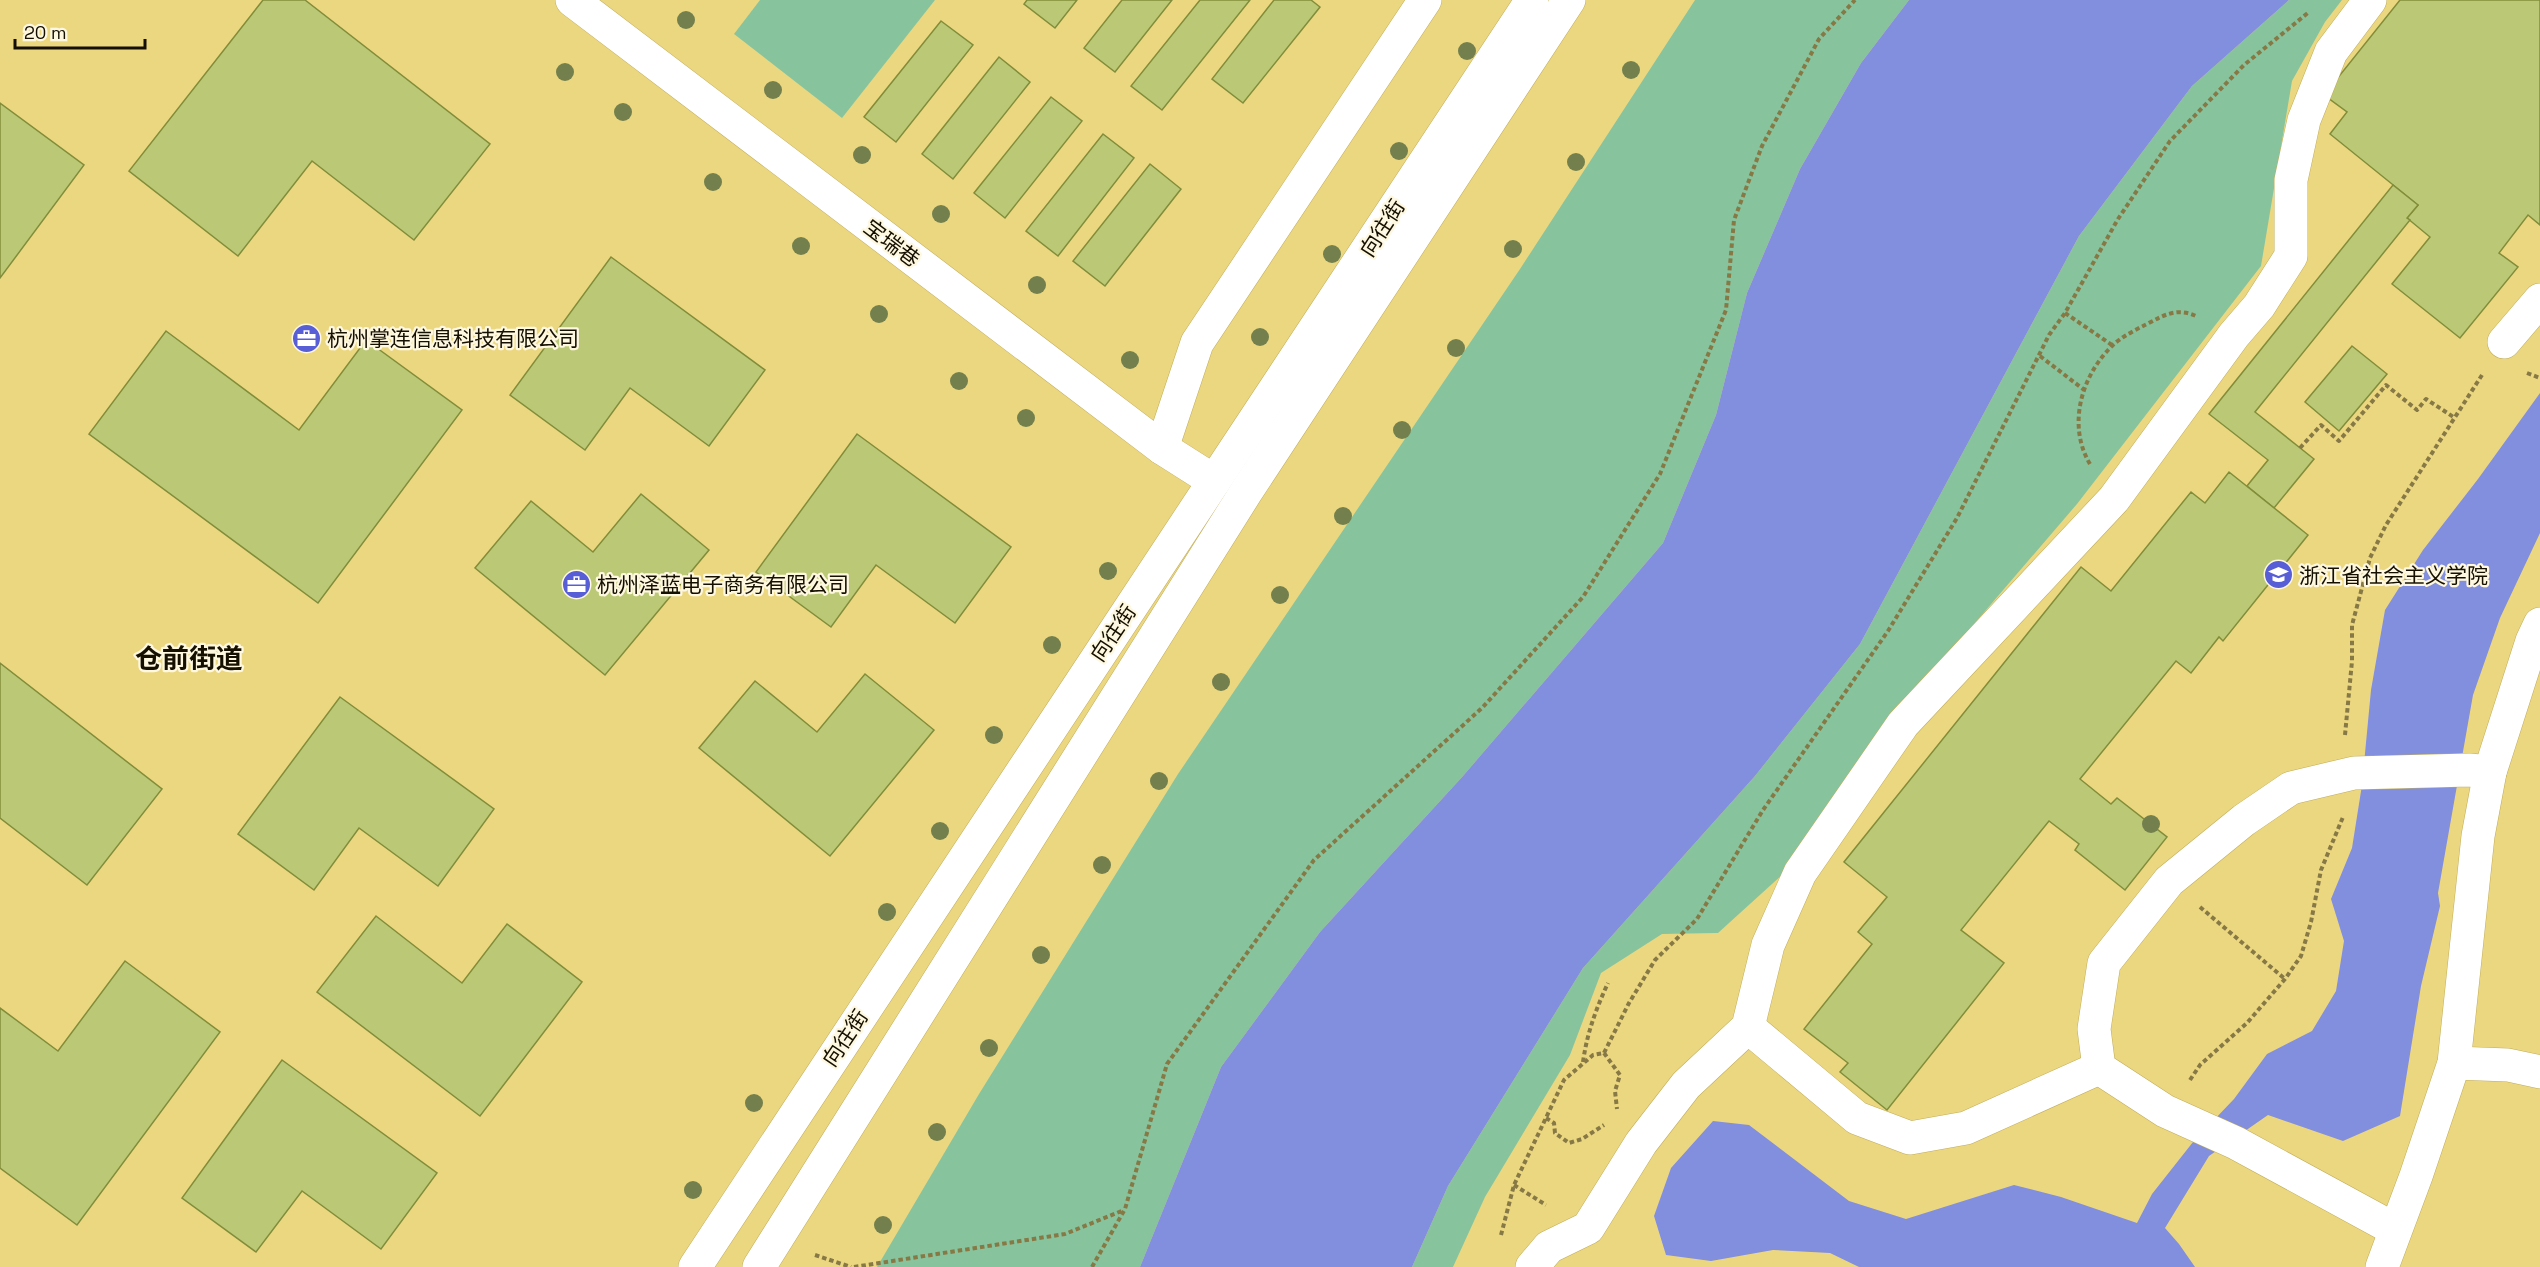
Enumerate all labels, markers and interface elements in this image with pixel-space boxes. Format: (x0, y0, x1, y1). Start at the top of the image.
scale bar (15, 12, 146, 50)
text: 20 m (24, 21, 67, 44)
street label: 向往街 (1354, 194, 1410, 262)
street label: 宝瑞巷 (859, 213, 925, 273)
office icon: 杭州掌连信息科技有限公司 (290, 322, 322, 354)
place label: 杭州掌连信息科技有限公司 (327, 325, 579, 352)
school or university icon: 浙江省社会主义学院 (2262, 559, 2294, 591)
place label: 浙江省社会主义学院 (2299, 562, 2488, 589)
office icon: 杭州泽蓝电子商务有限公司 (560, 568, 592, 600)
place label: 杭州泽蓝电子商务有限公司 (597, 571, 849, 598)
street label: 向往街 (1084, 599, 1142, 667)
district label: 仓前街道 (135, 641, 243, 676)
street label: 向往街 (816, 1004, 874, 1072)

